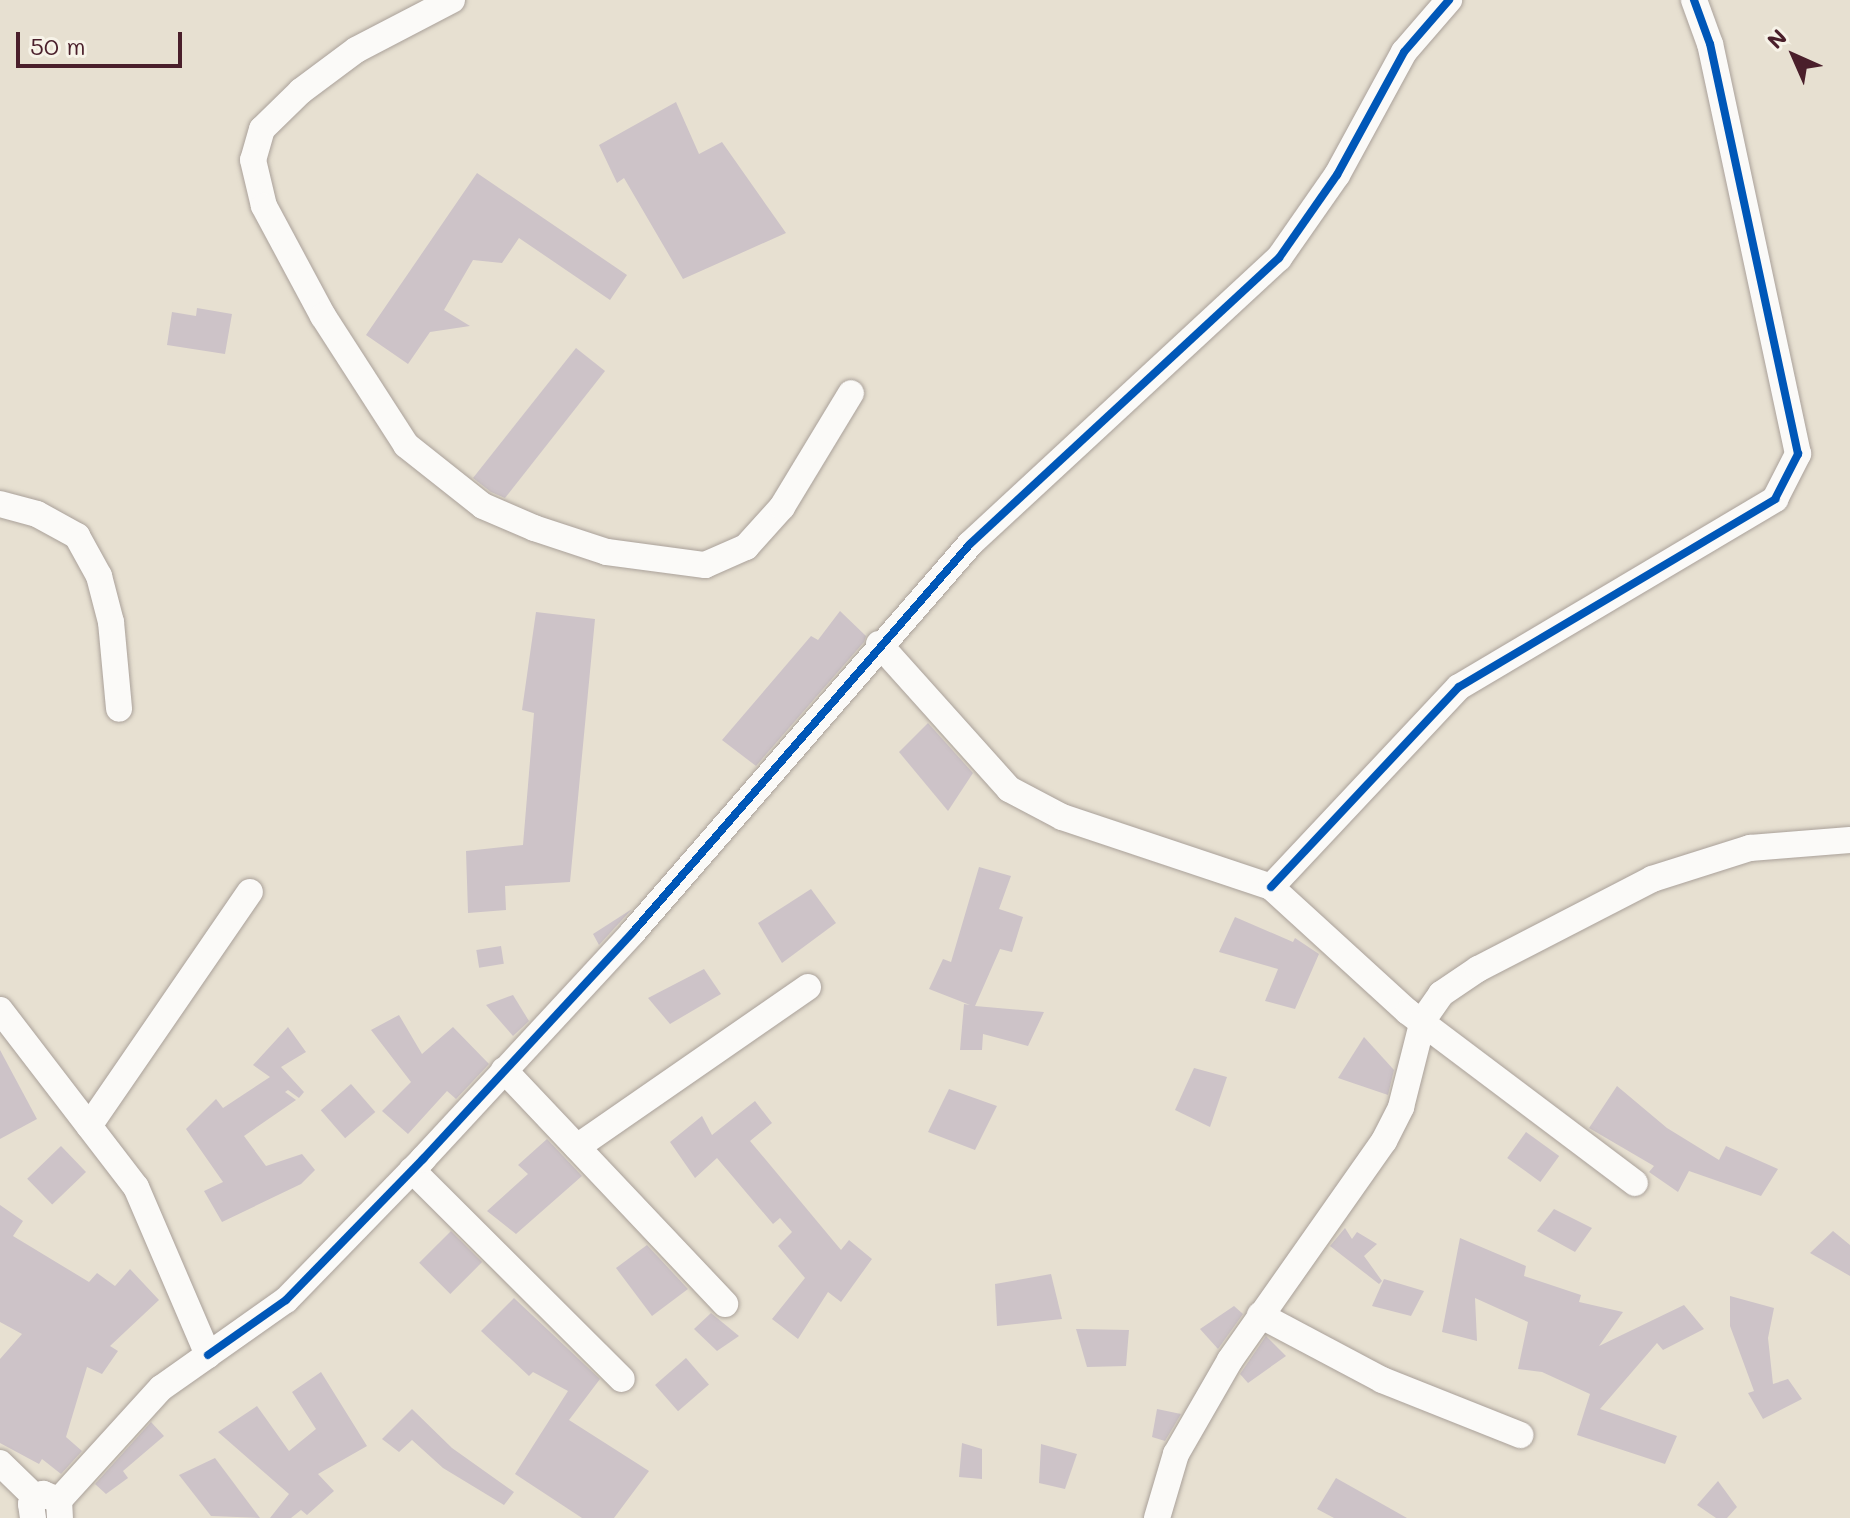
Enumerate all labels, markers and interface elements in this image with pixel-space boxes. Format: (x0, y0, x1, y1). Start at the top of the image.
scale bar (20, 16, 186, 66)
north arrow (1754, 16, 1834, 96)
text: N (1761, 23, 1793, 55)
text: 50 m (30, 30, 86, 61)

